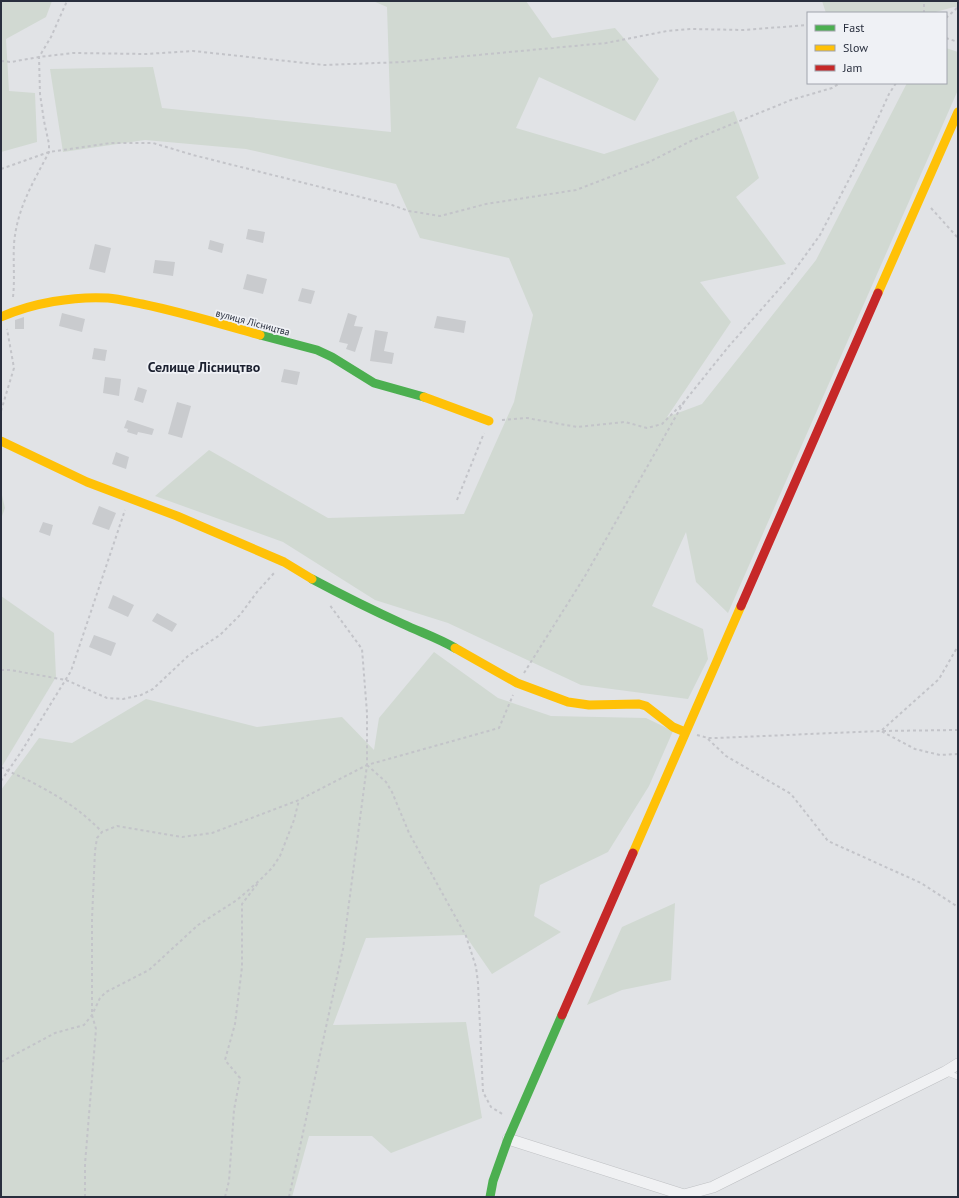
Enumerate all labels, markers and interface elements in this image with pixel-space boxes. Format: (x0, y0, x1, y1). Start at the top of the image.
legend (807, 12, 947, 84)
text: Fast (843, 20, 864, 35)
text: Slow (843, 40, 868, 55)
text: Jam (842, 60, 862, 75)
street label: вулиця Лісництва (214, 306, 292, 339)
district label: Селище Лісництво (148, 358, 261, 376)

